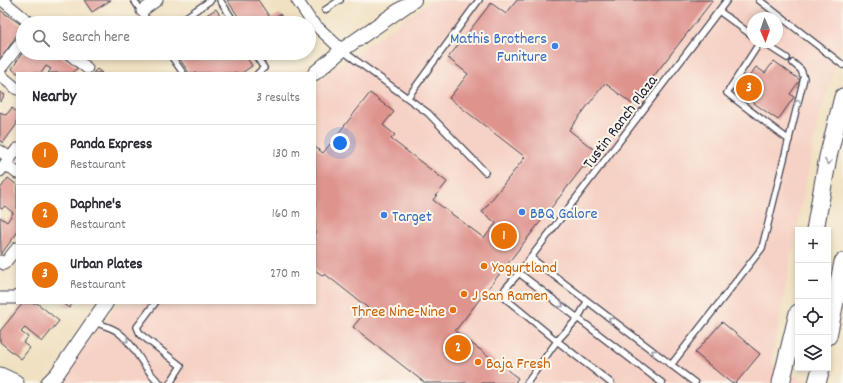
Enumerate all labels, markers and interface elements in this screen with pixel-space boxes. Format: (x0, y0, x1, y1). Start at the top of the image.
north arrow (747, 12, 783, 48)
search box (16, 16, 316, 60)
icon: search (30, 27, 52, 49)
text: Search here (62, 27, 130, 49)
place label: Mathis Brothers Funiture (450, 28, 547, 69)
marker: Mathis Brothers Funiture (550, 41, 560, 51)
street label: Tustin Ranch Plaza (578, 70, 664, 174)
pin: 3 (736, 73, 762, 103)
text: Nearby (32, 86, 76, 110)
text: 3 results (256, 89, 300, 108)
one-way arrow (793, 99, 802, 106)
your location (330, 133, 350, 153)
text: Panda Express (70, 134, 152, 156)
text: 1 (44, 145, 46, 164)
text: 130 m (272, 145, 300, 164)
text: Restaurant (70, 156, 126, 175)
one-way arrow (824, 159, 832, 165)
text: Daphne's (70, 194, 121, 216)
place label: BBQ Galore (530, 203, 598, 226)
text: 2 (42, 205, 48, 224)
text: 160 m (272, 205, 300, 224)
place label: Target (392, 206, 432, 229)
marker: BBQ Galore (517, 207, 527, 217)
marker: Target (379, 210, 389, 220)
text: Restaurant (70, 216, 126, 235)
pin: 1 (491, 221, 517, 251)
map controls (795, 227, 831, 371)
button: + (795, 227, 831, 263)
text: Urban Plates (70, 254, 143, 276)
place label: Yogurtland (492, 257, 557, 280)
marker: Yogurtland (479, 261, 489, 271)
button: − (795, 263, 831, 299)
text: 3 (42, 265, 48, 284)
text: 270 m (270, 265, 300, 284)
text: Restaurant (70, 276, 126, 295)
place label: J San Ramen (472, 285, 548, 308)
marker: J San Ramen (459, 289, 469, 299)
button: locate (795, 299, 831, 335)
one-way arrow (556, 300, 563, 307)
place label: Three Nine-Nine (352, 301, 445, 324)
marker: Three Nine-Nine (448, 305, 458, 315)
one-way arrow (608, 317, 615, 325)
pin: 2 (445, 333, 471, 363)
one-way arrow (121, 335, 129, 343)
button: layers (795, 335, 831, 371)
one-way arrow (651, 350, 658, 357)
place label: Baja Fresh (486, 353, 551, 376)
marker: Baja Fresh (473, 357, 483, 367)

